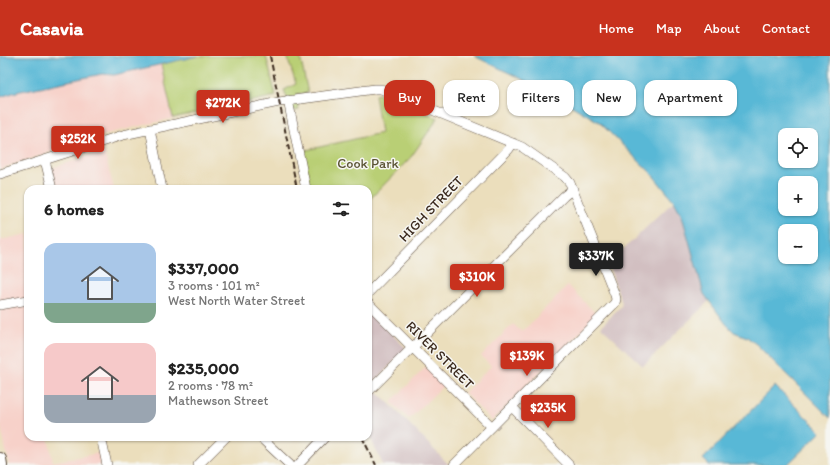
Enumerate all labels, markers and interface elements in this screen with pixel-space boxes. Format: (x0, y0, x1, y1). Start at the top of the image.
text: Casavia (20, 17, 83, 40)
text: Home (599, 20, 634, 37)
text: Map (656, 20, 682, 37)
text: About (704, 20, 740, 37)
text: Contact (762, 20, 810, 37)
chip: Buy (384, 80, 435, 116)
chip: Rent (443, 80, 499, 116)
chip: Filters (507, 80, 574, 116)
chip: New (582, 80, 636, 116)
chip: Apartment (644, 80, 737, 116)
pin: $272K (195, 90, 251, 124)
text: $272K (205, 95, 241, 110)
pin: $252K (50, 126, 106, 160)
map controls (778, 128, 818, 264)
button: locate (778, 128, 818, 168)
text: $252K (60, 131, 96, 146)
park label: Cook Park (337, 155, 399, 172)
street label: HIGH STREET (395, 172, 467, 246)
button: + (778, 176, 818, 216)
icon: filters (330, 198, 352, 220)
text: 6 homes (44, 199, 104, 219)
button: − (778, 224, 818, 264)
pin: $337K (568, 243, 624, 277)
text: $337K (578, 248, 614, 263)
text: $337,000 (168, 258, 239, 278)
icon: home (76, 259, 124, 307)
pin: $310K (449, 264, 505, 298)
text: $310K (459, 269, 495, 284)
text: 3 rooms · 101 m² (168, 278, 260, 293)
text: West North Water Street (168, 293, 305, 308)
street label: RIVER STREET (402, 317, 478, 393)
pin: $139K (499, 343, 555, 377)
text: $139K (510, 348, 544, 363)
text: $235,000 (168, 358, 239, 378)
icon: home (76, 359, 124, 407)
text: 2 rooms · 78 m² (168, 378, 253, 393)
text: Mathewson Street (168, 393, 268, 408)
pin: $235K (520, 395, 576, 429)
text: $235K (530, 400, 566, 415)

